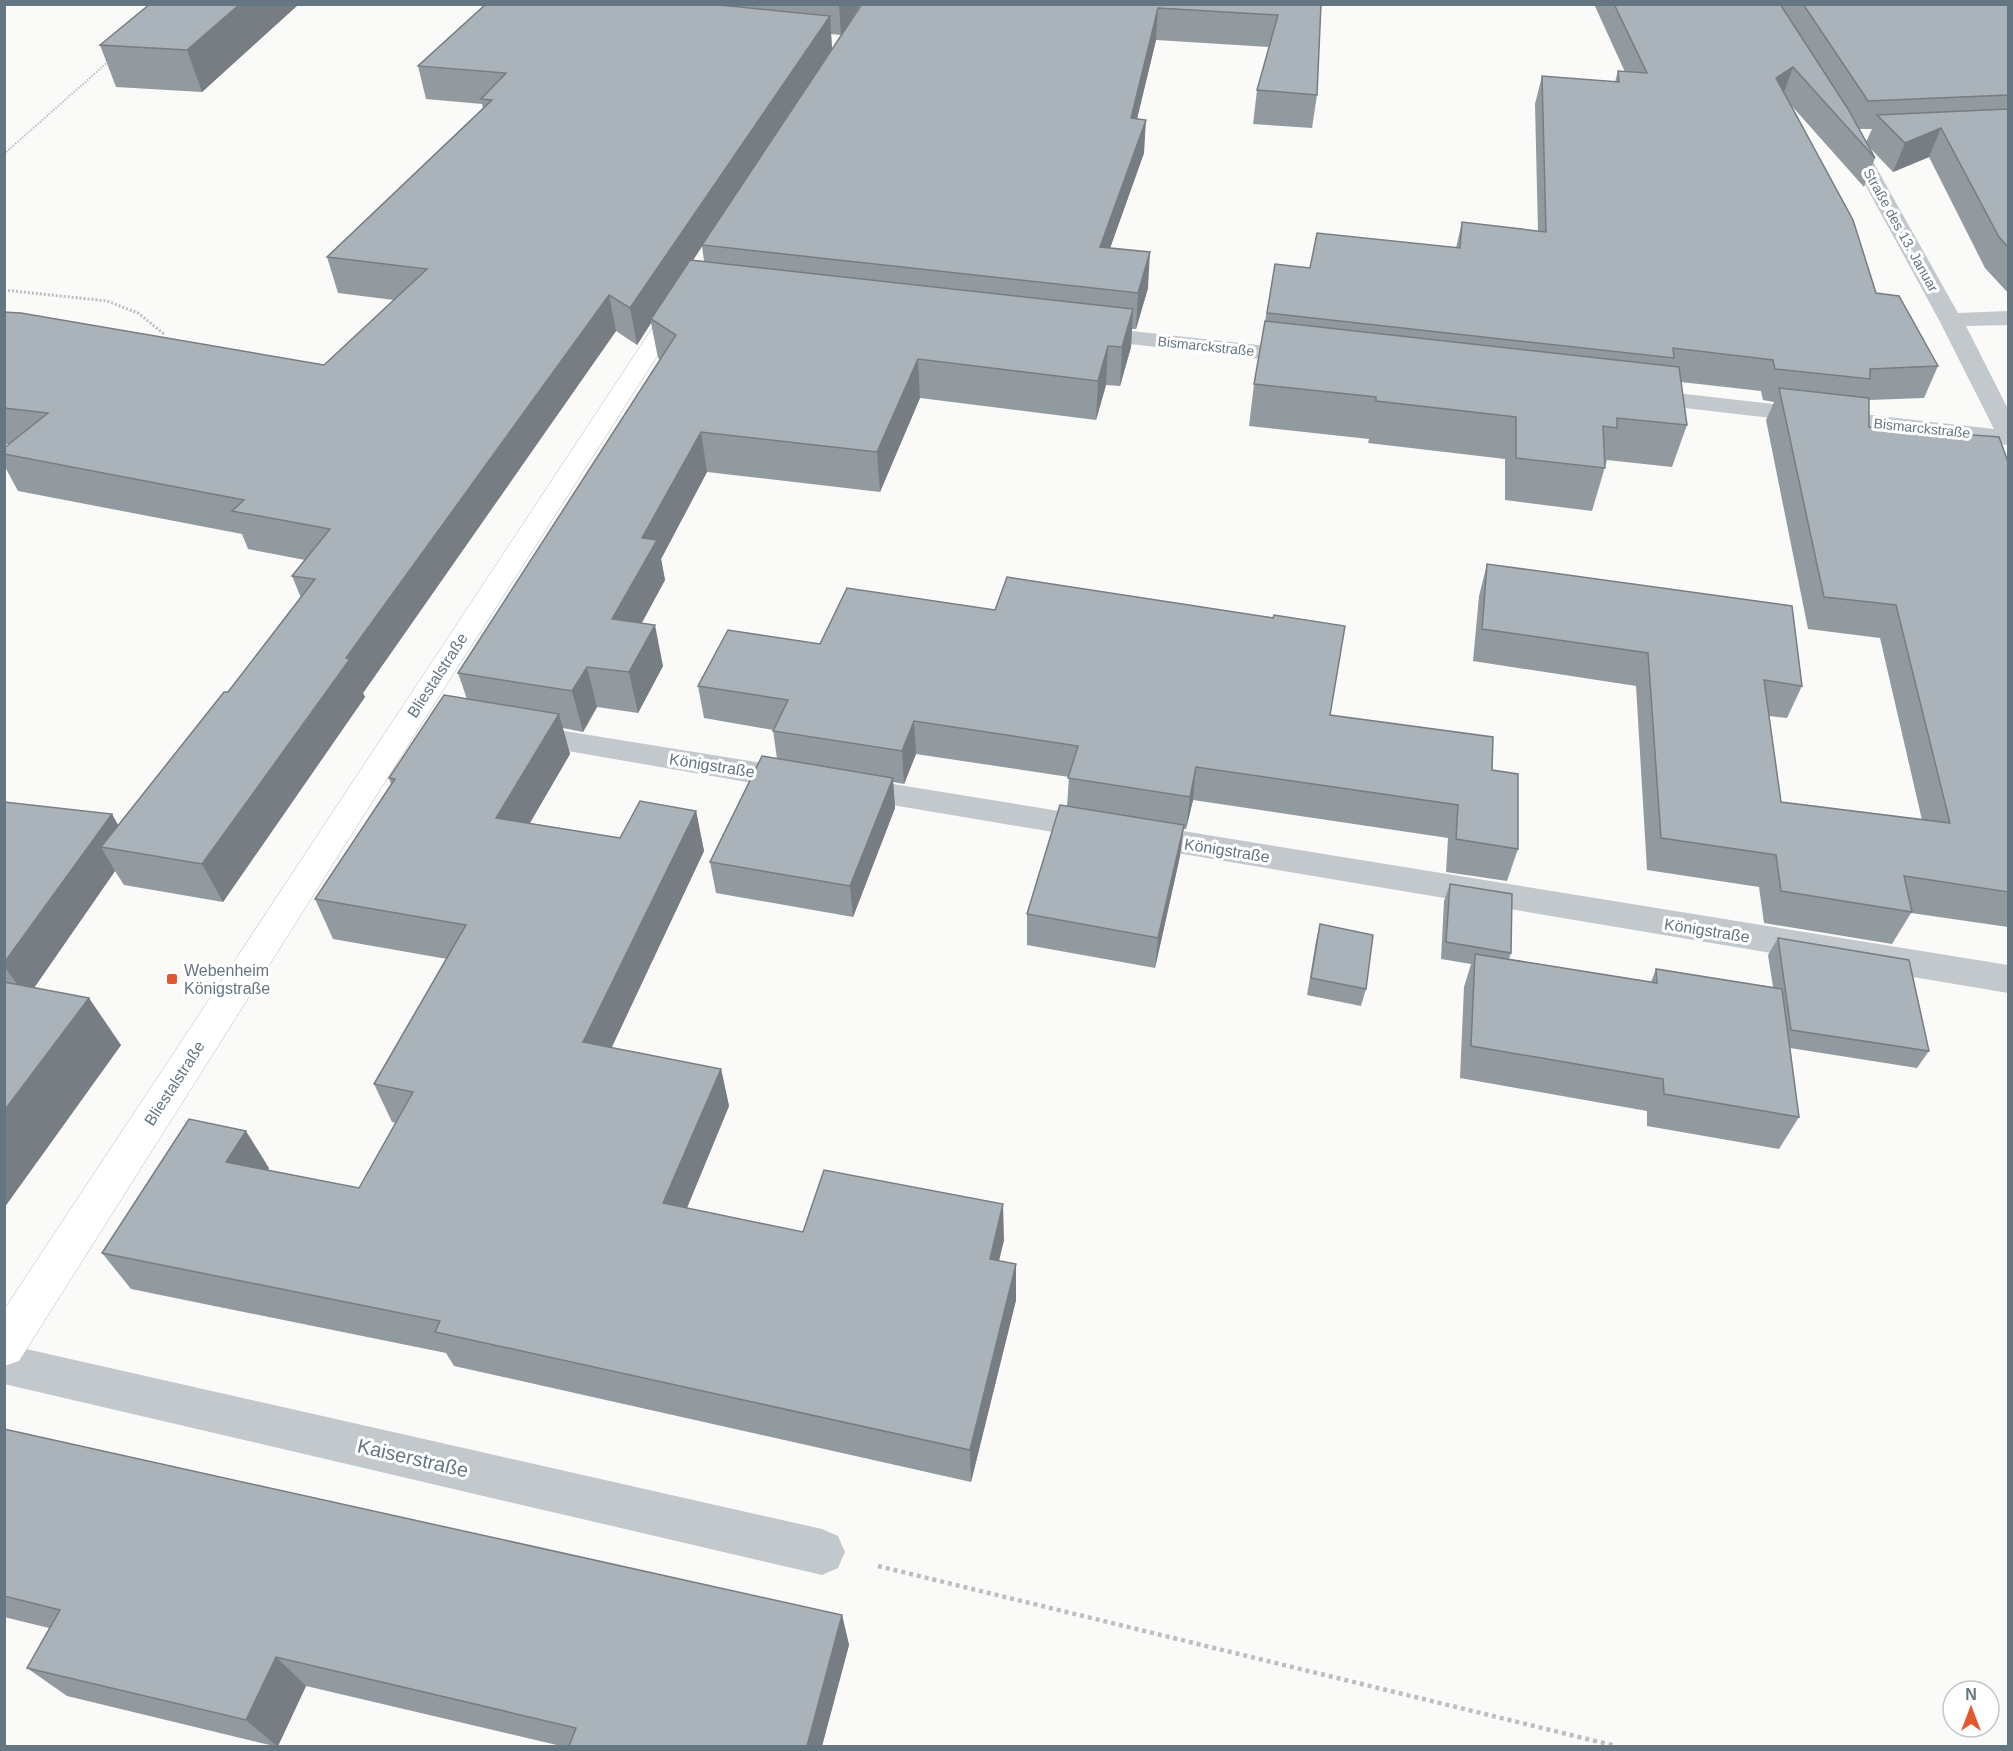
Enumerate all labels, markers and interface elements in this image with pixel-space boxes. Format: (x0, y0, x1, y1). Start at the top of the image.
street label: Straße des 13. Januar (1860, 166, 1942, 295)
street label: Bismarckstraße (1157, 333, 1255, 359)
street label: Bismarckstraße (1873, 415, 1971, 441)
street label: Bliestalstraße (404, 630, 471, 721)
street label: Königstraße (668, 750, 756, 781)
street label: Königstraße (1183, 835, 1271, 866)
street label: Königstraße (1663, 915, 1751, 946)
place label: Webenheim Königstraße (184, 962, 270, 997)
marker: Webenheim Königstraße (165, 972, 179, 986)
street label: Bliestalstraße (141, 1038, 208, 1129)
street label: Kaiserstraße (355, 1435, 471, 1481)
north arrow (1941, 1679, 2001, 1739)
text: N (1965, 1686, 1977, 1703)

